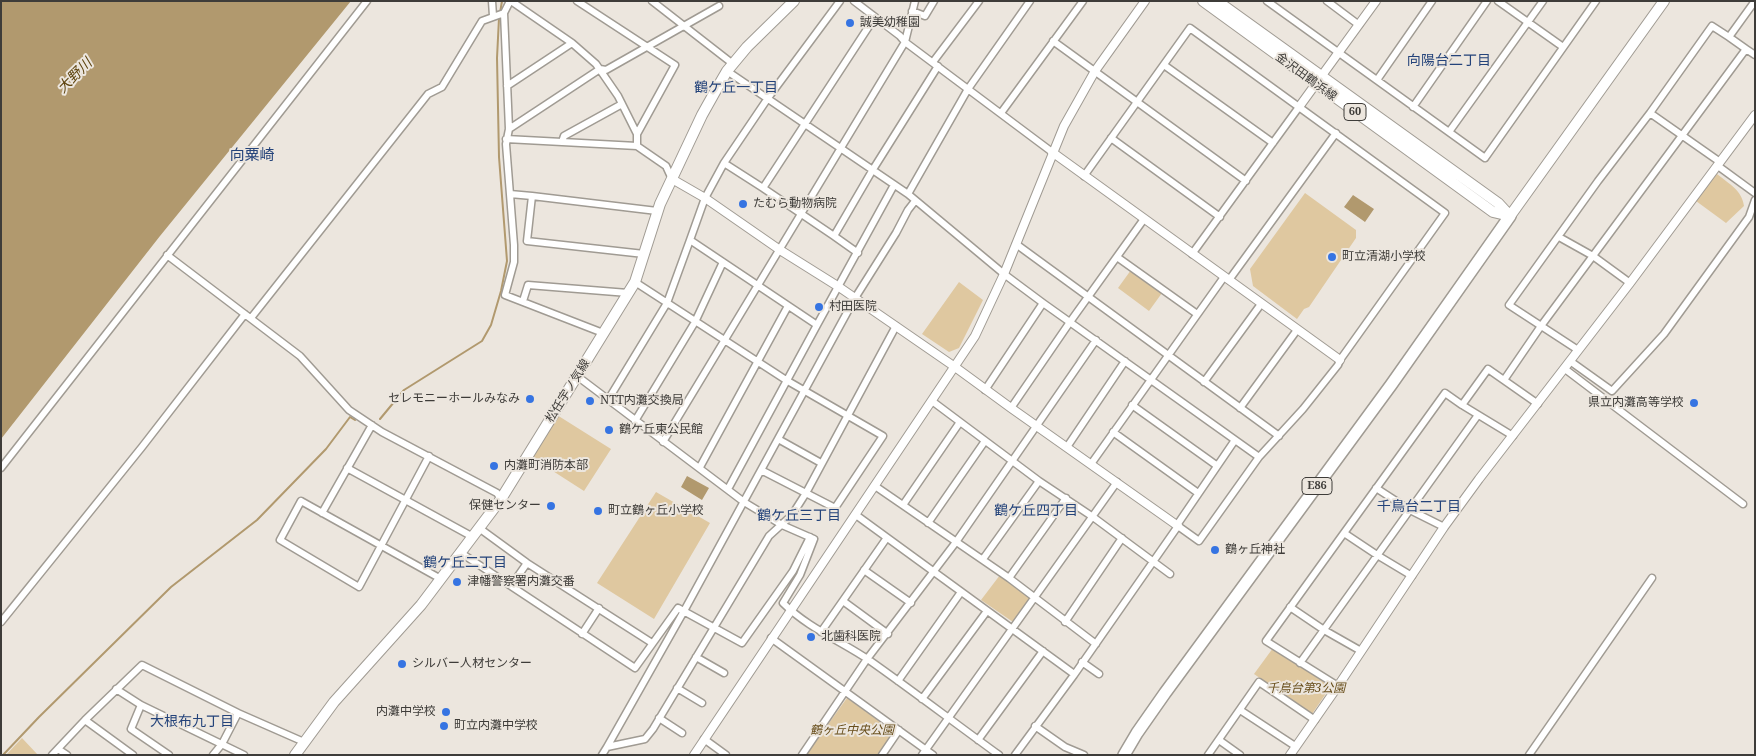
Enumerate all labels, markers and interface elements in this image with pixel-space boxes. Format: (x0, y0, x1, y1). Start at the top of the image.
place label: 誠美幼稚園 (860, 16, 920, 30)
marker: 誠美幼稚園 (844, 17, 856, 29)
street label: 金沢田鶴浜線 (1273, 50, 1339, 104)
district label: 向陽台二丁目 (1407, 53, 1491, 69)
water label: 大野川 (54, 55, 96, 97)
district label: 鶴ケ丘一丁目 (694, 80, 778, 96)
road number: 60 (1344, 104, 1366, 120)
district label: 向粟崎 (230, 147, 274, 165)
place label: たむら動物病院 (753, 197, 837, 211)
marker: たむら動物病院 (737, 198, 749, 210)
place label: 町立清湖小学校 (1342, 250, 1426, 264)
marker: 町立清湖小学校 (1326, 251, 1338, 263)
place label: 村田医院 (829, 300, 877, 314)
marker: 村田医院 (813, 301, 825, 313)
street label: 松任宇ノ気線 (543, 357, 593, 425)
place label: セレモニーホールみなみ (388, 392, 520, 406)
marker: セレモニーホールみなみ (524, 393, 536, 405)
place label: NTT内灘交換局 (600, 394, 684, 408)
marker: NTT内灘交換局 (584, 395, 596, 407)
place label: 県立内灘高等学校 (1588, 396, 1684, 410)
marker: 県立内灘高等学校 (1688, 397, 1700, 409)
place label: 鶴ケ丘東公民館 (619, 423, 703, 437)
marker: 鶴ケ丘東公民館 (603, 424, 615, 436)
place label: 内灘町消防本部 (504, 459, 588, 473)
marker: 内灘町消防本部 (488, 460, 500, 472)
road number: E86 (1302, 478, 1332, 494)
place label: 保健センター (469, 499, 541, 513)
district label: 千鳥台二丁目 (1377, 499, 1461, 515)
marker: 保健センター (545, 500, 557, 512)
district label: 鶴ケ丘四丁目 (994, 503, 1078, 519)
place label: 町立鶴ヶ丘小学校 (608, 504, 704, 518)
marker: 町立鶴ヶ丘小学校 (592, 505, 604, 517)
district label: 鶴ケ丘三丁目 (757, 508, 841, 524)
place label: 鶴ヶ丘神社 (1225, 543, 1285, 557)
marker: 鶴ヶ丘神社 (1209, 544, 1221, 556)
district label: 鶴ケ丘二丁目 (423, 555, 507, 571)
place label: 津幡警察署内灘交番 (467, 575, 575, 589)
marker: 津幡警察署内灘交番 (451, 576, 463, 588)
place label: 北歯科医院 (821, 630, 881, 644)
marker: 北歯科医院 (805, 631, 817, 643)
place label: シルバー人材センター (412, 657, 532, 671)
marker: シルバー人材センター (396, 658, 408, 670)
park label: 千鳥台第3公園 (1267, 682, 1345, 696)
place label: 内灘中学校 (376, 705, 436, 719)
marker: 内灘中学校 (440, 706, 452, 718)
district label: 大根布九丁目 (150, 714, 234, 730)
place label: 町立内灘中学校 (454, 719, 538, 733)
marker: 町立内灘中学校 (438, 720, 450, 732)
park label: 鶴ヶ丘中央公園 (810, 724, 894, 738)

